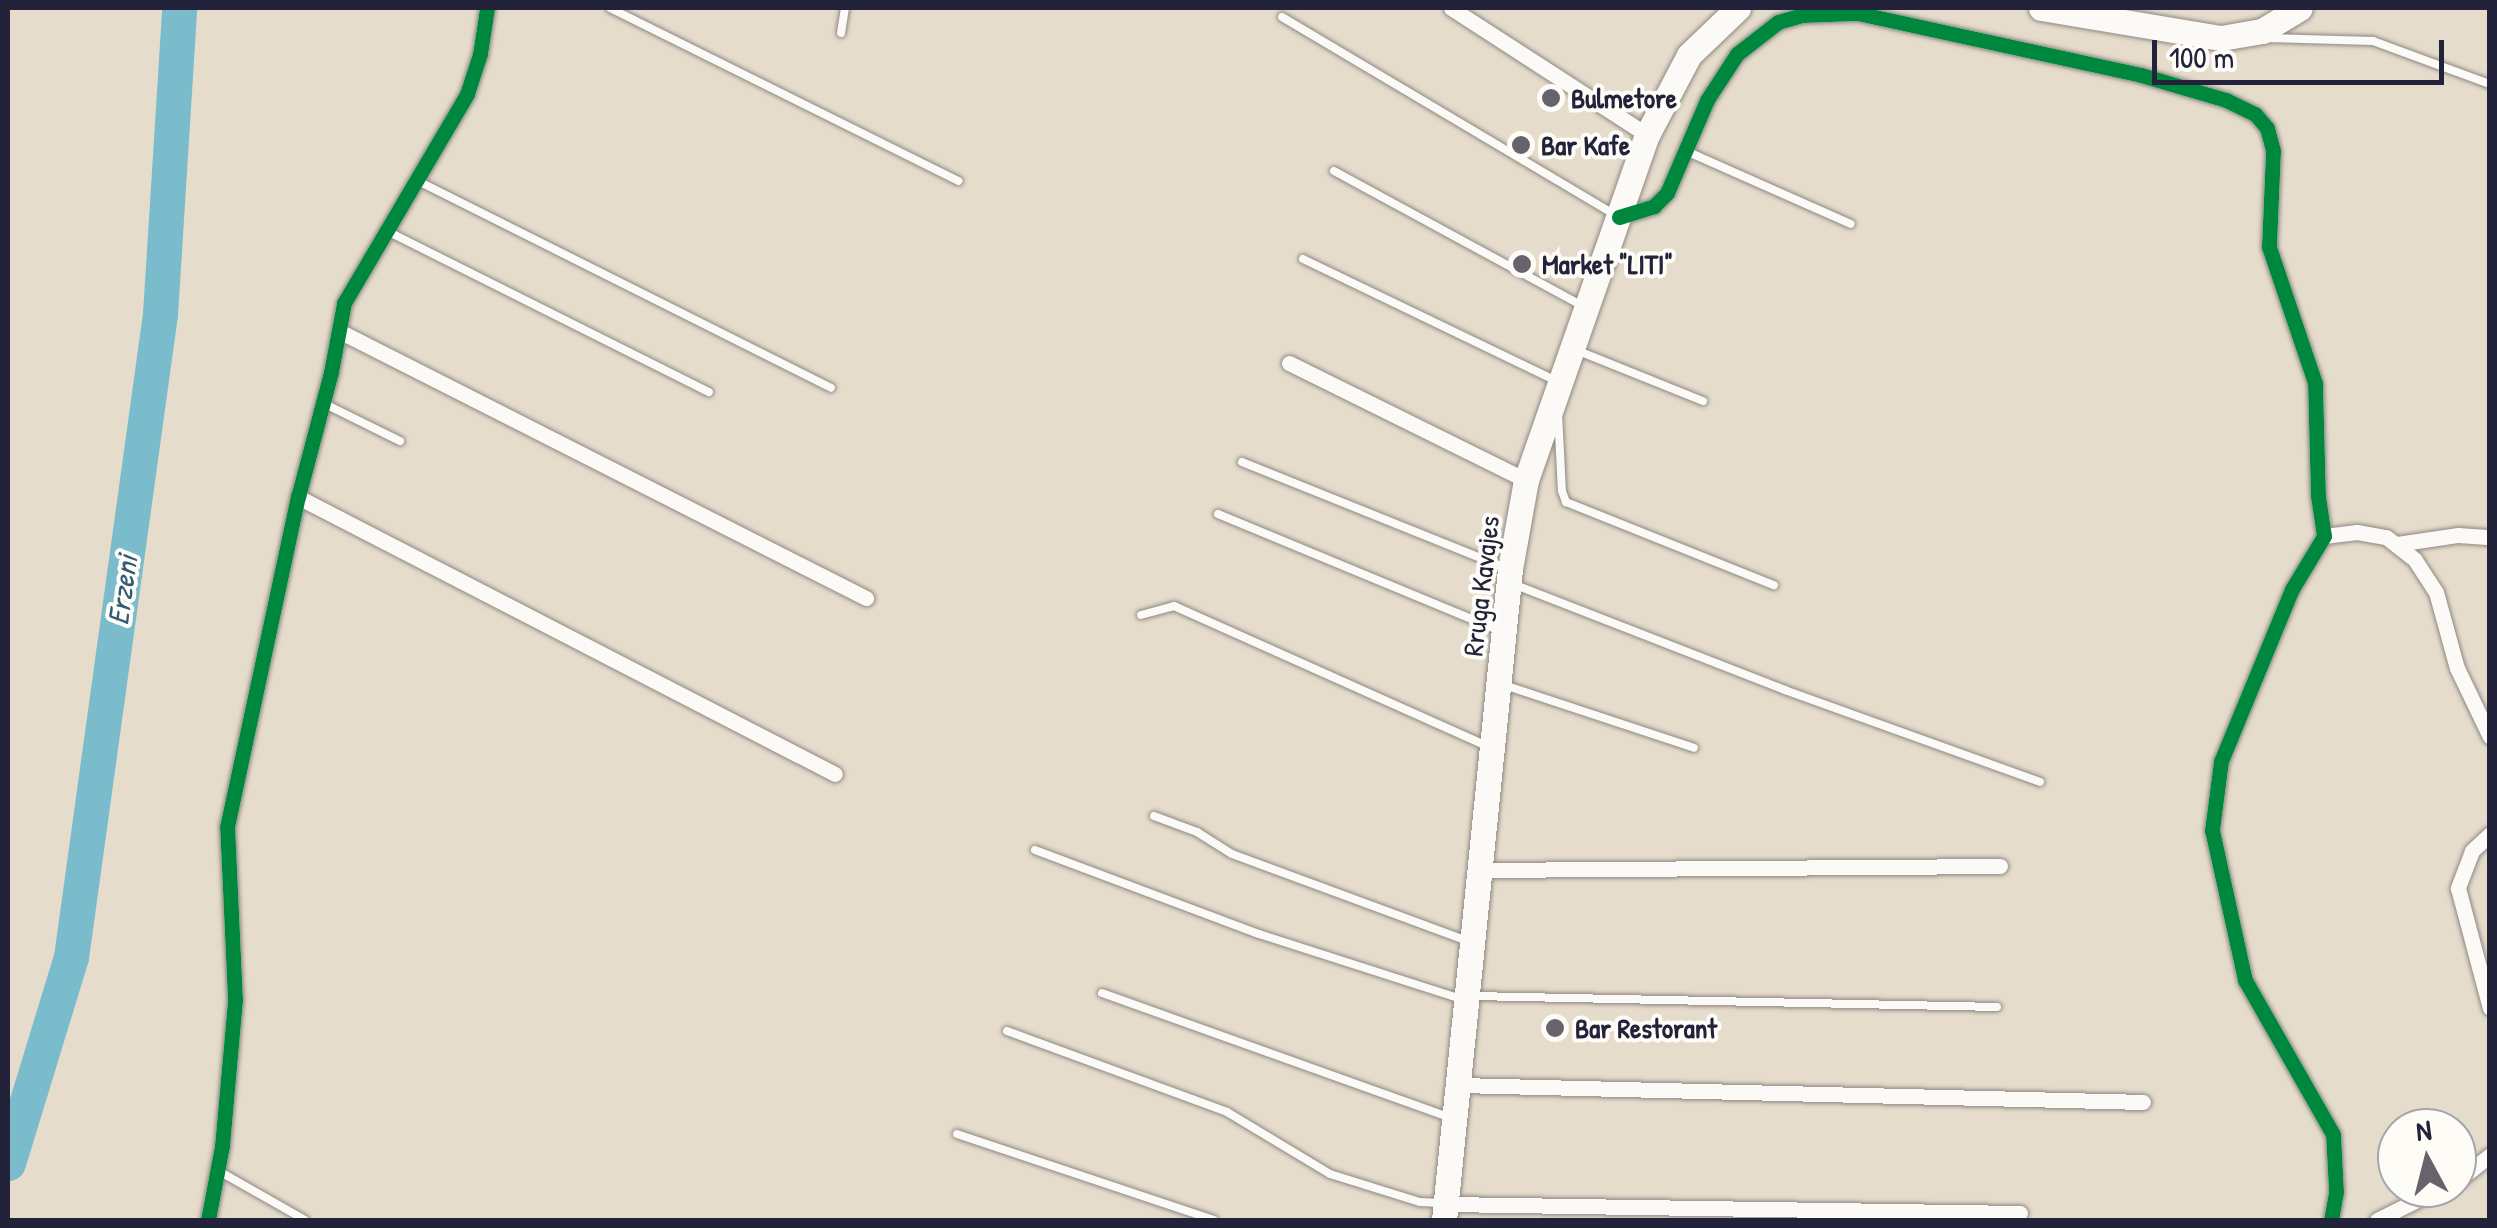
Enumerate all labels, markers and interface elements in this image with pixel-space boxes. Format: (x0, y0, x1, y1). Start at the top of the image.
scale bar (2157, 20, 2450, 82)
text: 100 m (2169, 37, 2234, 77)
place label: Bulmetore (1571, 81, 1677, 115)
marker: Bulmetore (1540, 87, 1562, 109)
place label: Bar Kafe (1541, 128, 1630, 162)
marker: Bar Kafe (1510, 134, 1532, 156)
place label: Market "LITI" (1542, 247, 1673, 281)
marker: Market "LITI" (1511, 253, 1533, 275)
street label: Rruga Kavajes (1456, 514, 1506, 658)
water label: Erzeni (99, 553, 145, 627)
place label: Bar Restorant (1575, 1011, 1717, 1045)
marker: Bar Restorant (1544, 1017, 1566, 1039)
north arrow (2377, 1108, 2477, 1208)
text: N (2414, 1110, 2433, 1150)

